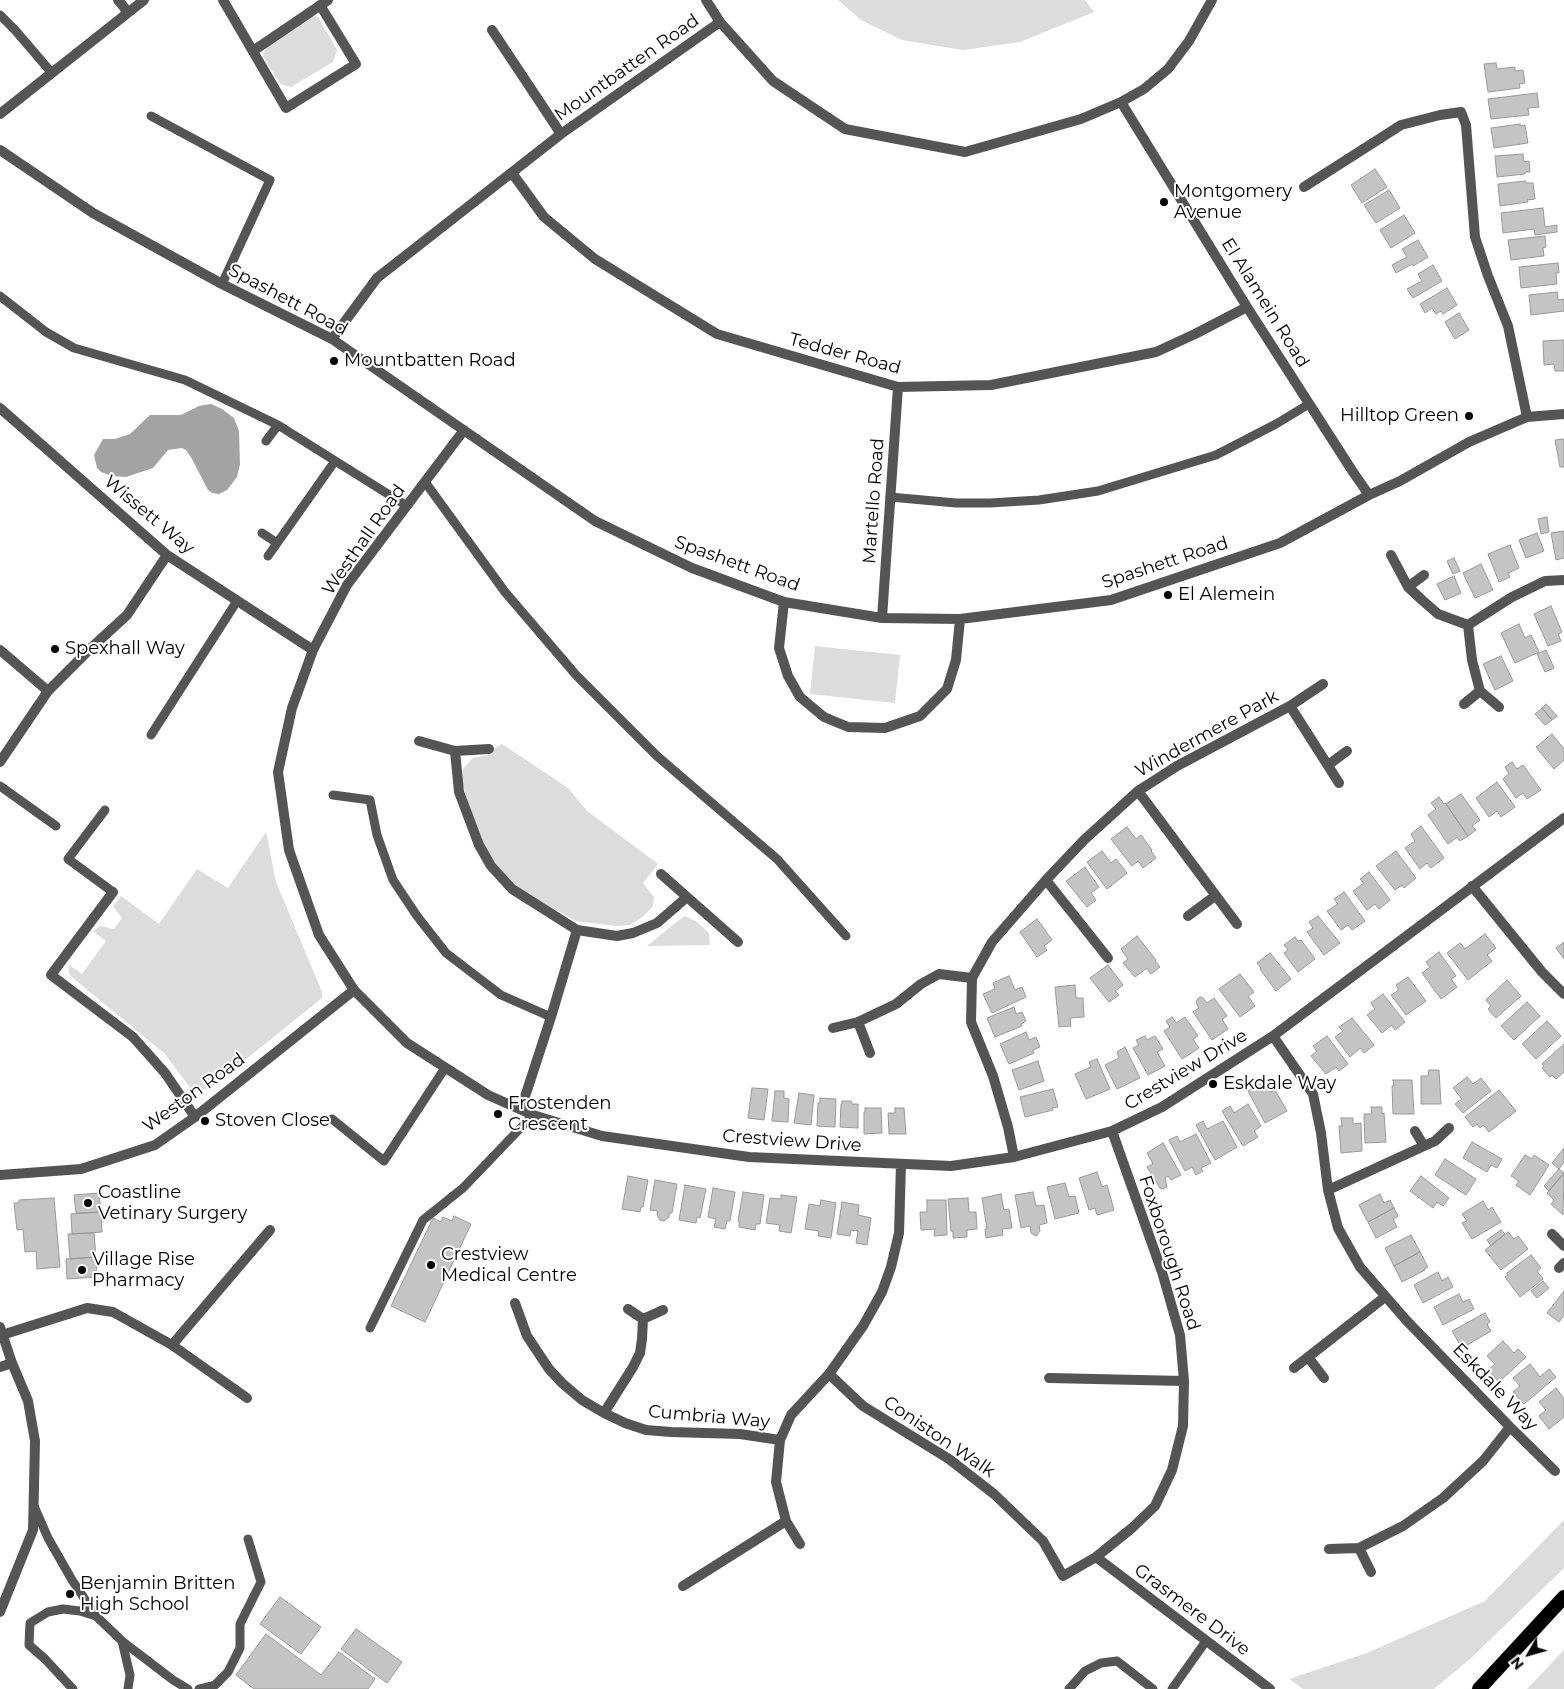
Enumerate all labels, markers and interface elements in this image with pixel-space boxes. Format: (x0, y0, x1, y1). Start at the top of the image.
street label: Mountbatten Road (550, 10, 704, 126)
place label: Montgomery Avenue (1174, 181, 1292, 223)
marker: Montgomery Avenue (1158, 196, 1170, 208)
street label: El Alamein Road (1216, 234, 1314, 372)
street label: Spashett Road (225, 260, 351, 340)
street label: Tedder Road (787, 329, 903, 379)
place label: Mountbatten Road (344, 350, 516, 372)
marker: Mountbatten Road (328, 355, 340, 367)
place label: Hilltop Green (1340, 405, 1459, 427)
marker: Hilltop Green (1463, 410, 1475, 422)
street label: Martello Road (859, 437, 889, 565)
street label: Wissett Way (100, 471, 198, 559)
street label: Westhall Road (318, 480, 410, 600)
street label: Spashett Road (671, 531, 803, 597)
street label: Spashett Road (1099, 532, 1231, 594)
place label: El Alemein (1178, 584, 1275, 606)
marker: El Alemein (1162, 589, 1174, 601)
place label: Spexhall Way (65, 638, 185, 660)
marker: Spexhall Way (49, 643, 61, 655)
street label: Windermere Park (1132, 686, 1282, 782)
street label: Crestview Drive (1121, 1025, 1251, 1115)
street label: Weston Road (139, 1049, 249, 1137)
place label: Eskdale Way (1223, 1073, 1336, 1095)
marker: Eskdale Way (1207, 1078, 1219, 1090)
place label: Frostenden Crescent (508, 1093, 612, 1136)
marker: Frostenden Crescent (492, 1108, 504, 1120)
place label: Stoven Close (215, 1110, 330, 1132)
marker: Stoven Close (199, 1115, 211, 1127)
street label: Crestview Drive (722, 1125, 862, 1157)
street label: Foxborough Road (1134, 1173, 1204, 1333)
place label: Coastline Vetinary Surgery (98, 1182, 247, 1224)
marker: Coastline Vetinary Surgery (82, 1197, 94, 1209)
place label: Crestview Medical Centre (441, 1244, 577, 1286)
place label: Village Rise Pharmacy (92, 1249, 195, 1292)
marker: Crestview Medical Centre (425, 1259, 437, 1271)
marker: Village Rise Pharmacy (76, 1264, 88, 1276)
street label: Eskdale Way (1448, 1339, 1542, 1435)
street label: Coniston Walk (879, 1392, 999, 1482)
street label: Cumbria Way (647, 1401, 771, 1433)
street label: Grasmere Drive (1130, 1559, 1254, 1661)
place label: Benjamin Britten High School (80, 1573, 235, 1616)
marker: Benjamin Britten High School (64, 1588, 76, 1600)
north arrow (1504, 1629, 1554, 1679)
text: N (1507, 1653, 1528, 1673)

